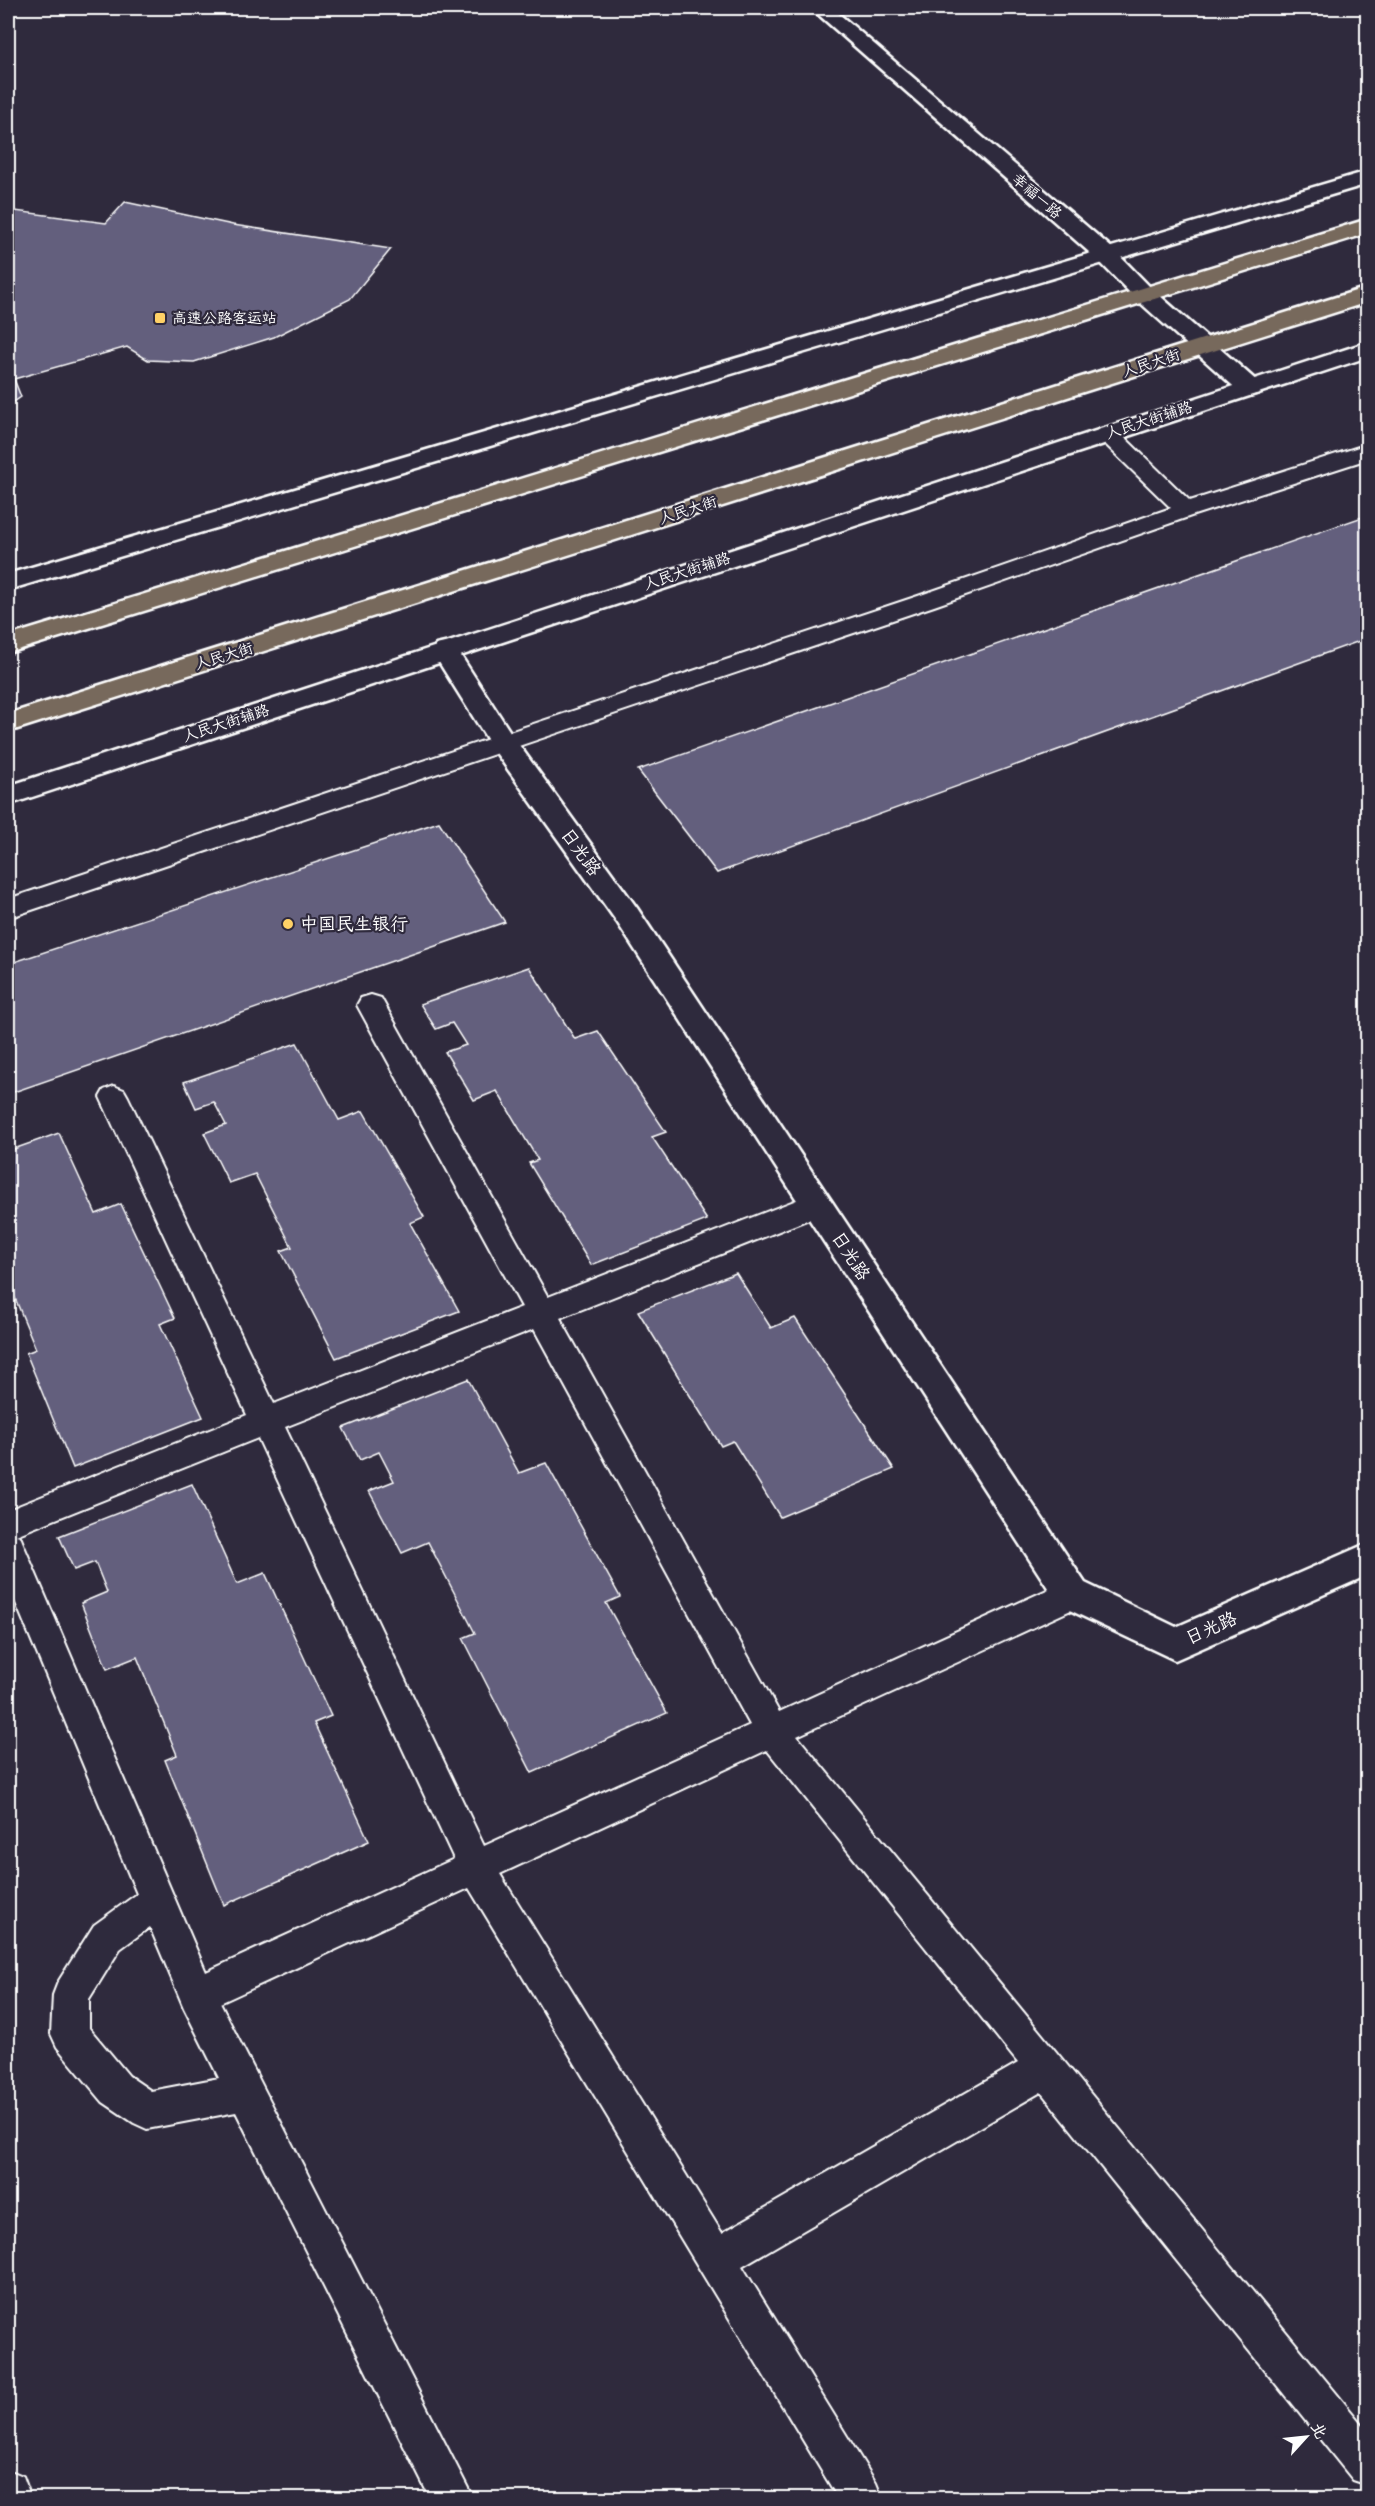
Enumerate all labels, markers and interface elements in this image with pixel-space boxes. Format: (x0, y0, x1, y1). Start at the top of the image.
street label: 幸福一路 (1006, 170, 1066, 225)
place label: 高速公路客运站 (172, 309, 277, 331)
marker: 高速公路客运站 (153, 311, 167, 325)
street label: 人民大街 (1120, 345, 1184, 385)
street label: 人民大街辅路 (1103, 398, 1196, 446)
street label: 人民大街 (657, 492, 721, 532)
street label: 人民大街辅路 (641, 549, 734, 597)
street label: 人民大街 (193, 639, 256, 677)
street label: 人民大街辅路 (180, 701, 273, 749)
street label: 日光路 (553, 824, 605, 883)
place label: 中国民生银行 (300, 914, 408, 939)
marker: 中国民生银行 (281, 917, 295, 931)
street label: 日光路 (824, 1228, 874, 1287)
street label: 日光路 (1182, 1608, 1242, 1653)
north arrow (1276, 2407, 1336, 2467)
text: 北 (1303, 2419, 1331, 2444)

